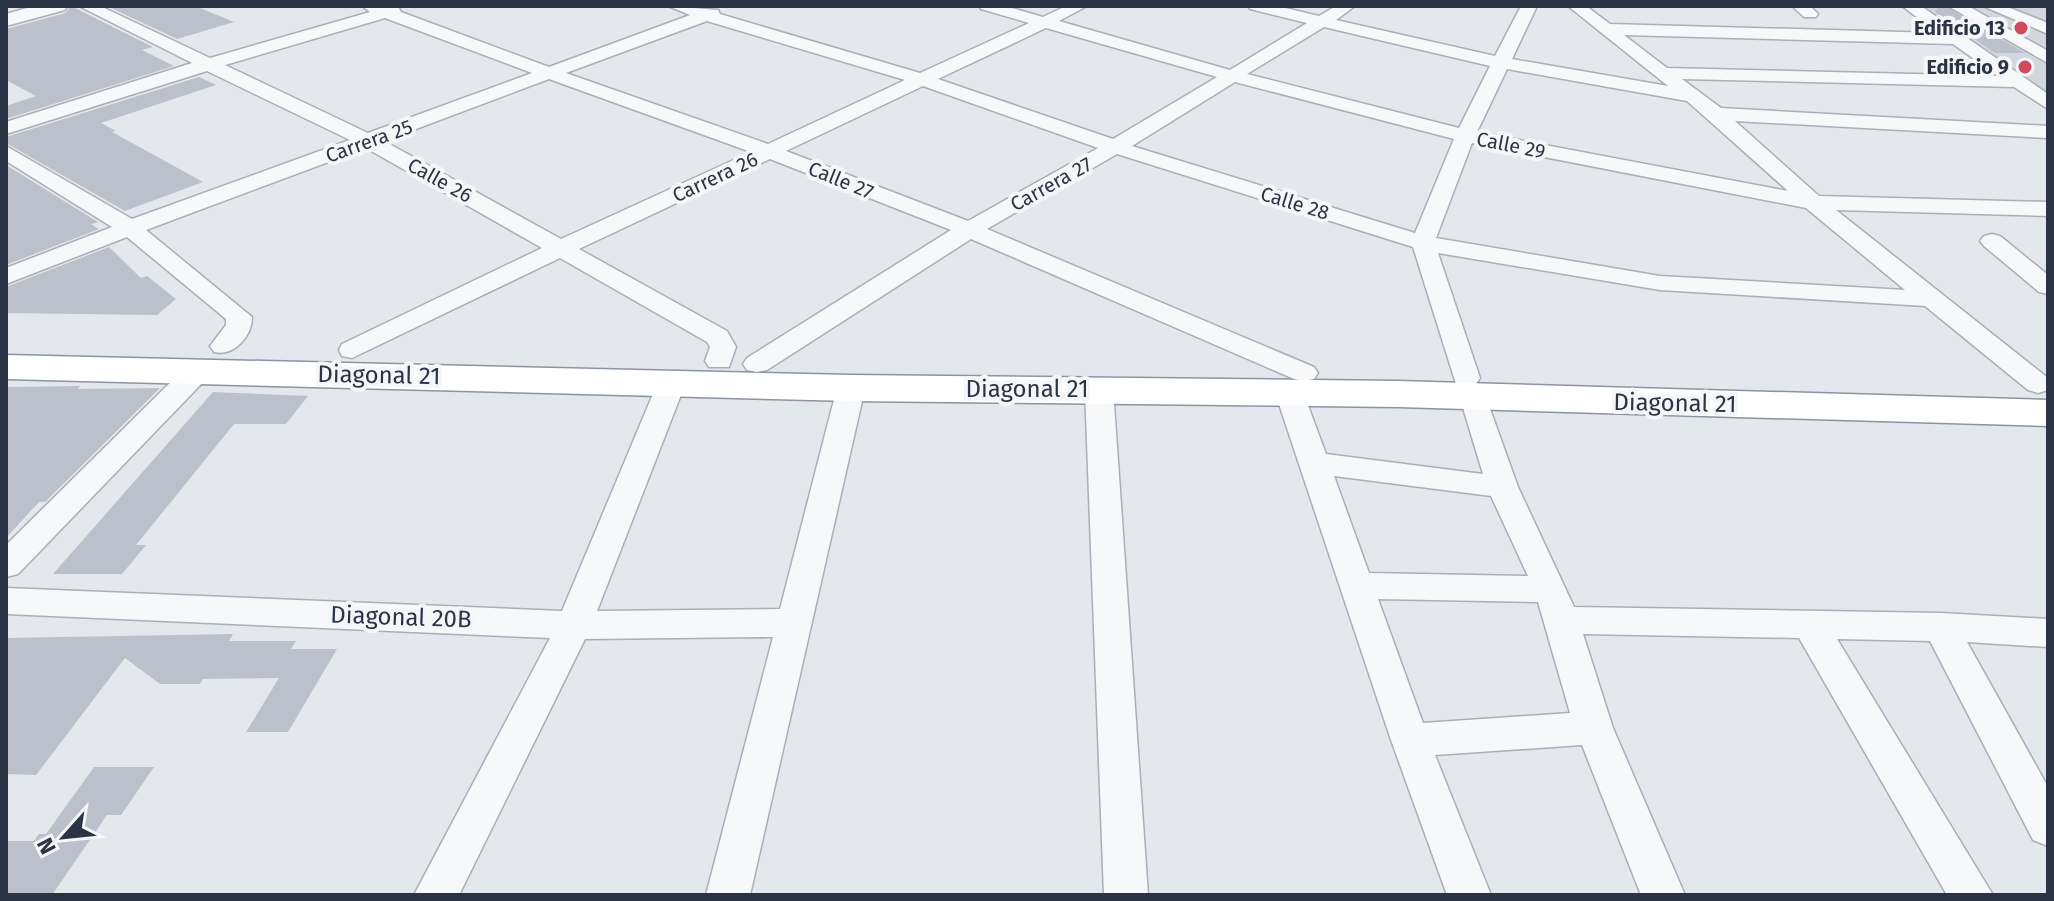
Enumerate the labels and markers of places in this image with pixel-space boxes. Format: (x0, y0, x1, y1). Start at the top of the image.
place label: Edificio 13 (1914, 16, 2005, 40)
marker: Edificio 13 (2012, 19, 2030, 37)
place label: Edificio 9 (1926, 55, 2009, 79)
marker: Edificio 9 (2016, 58, 2034, 76)

